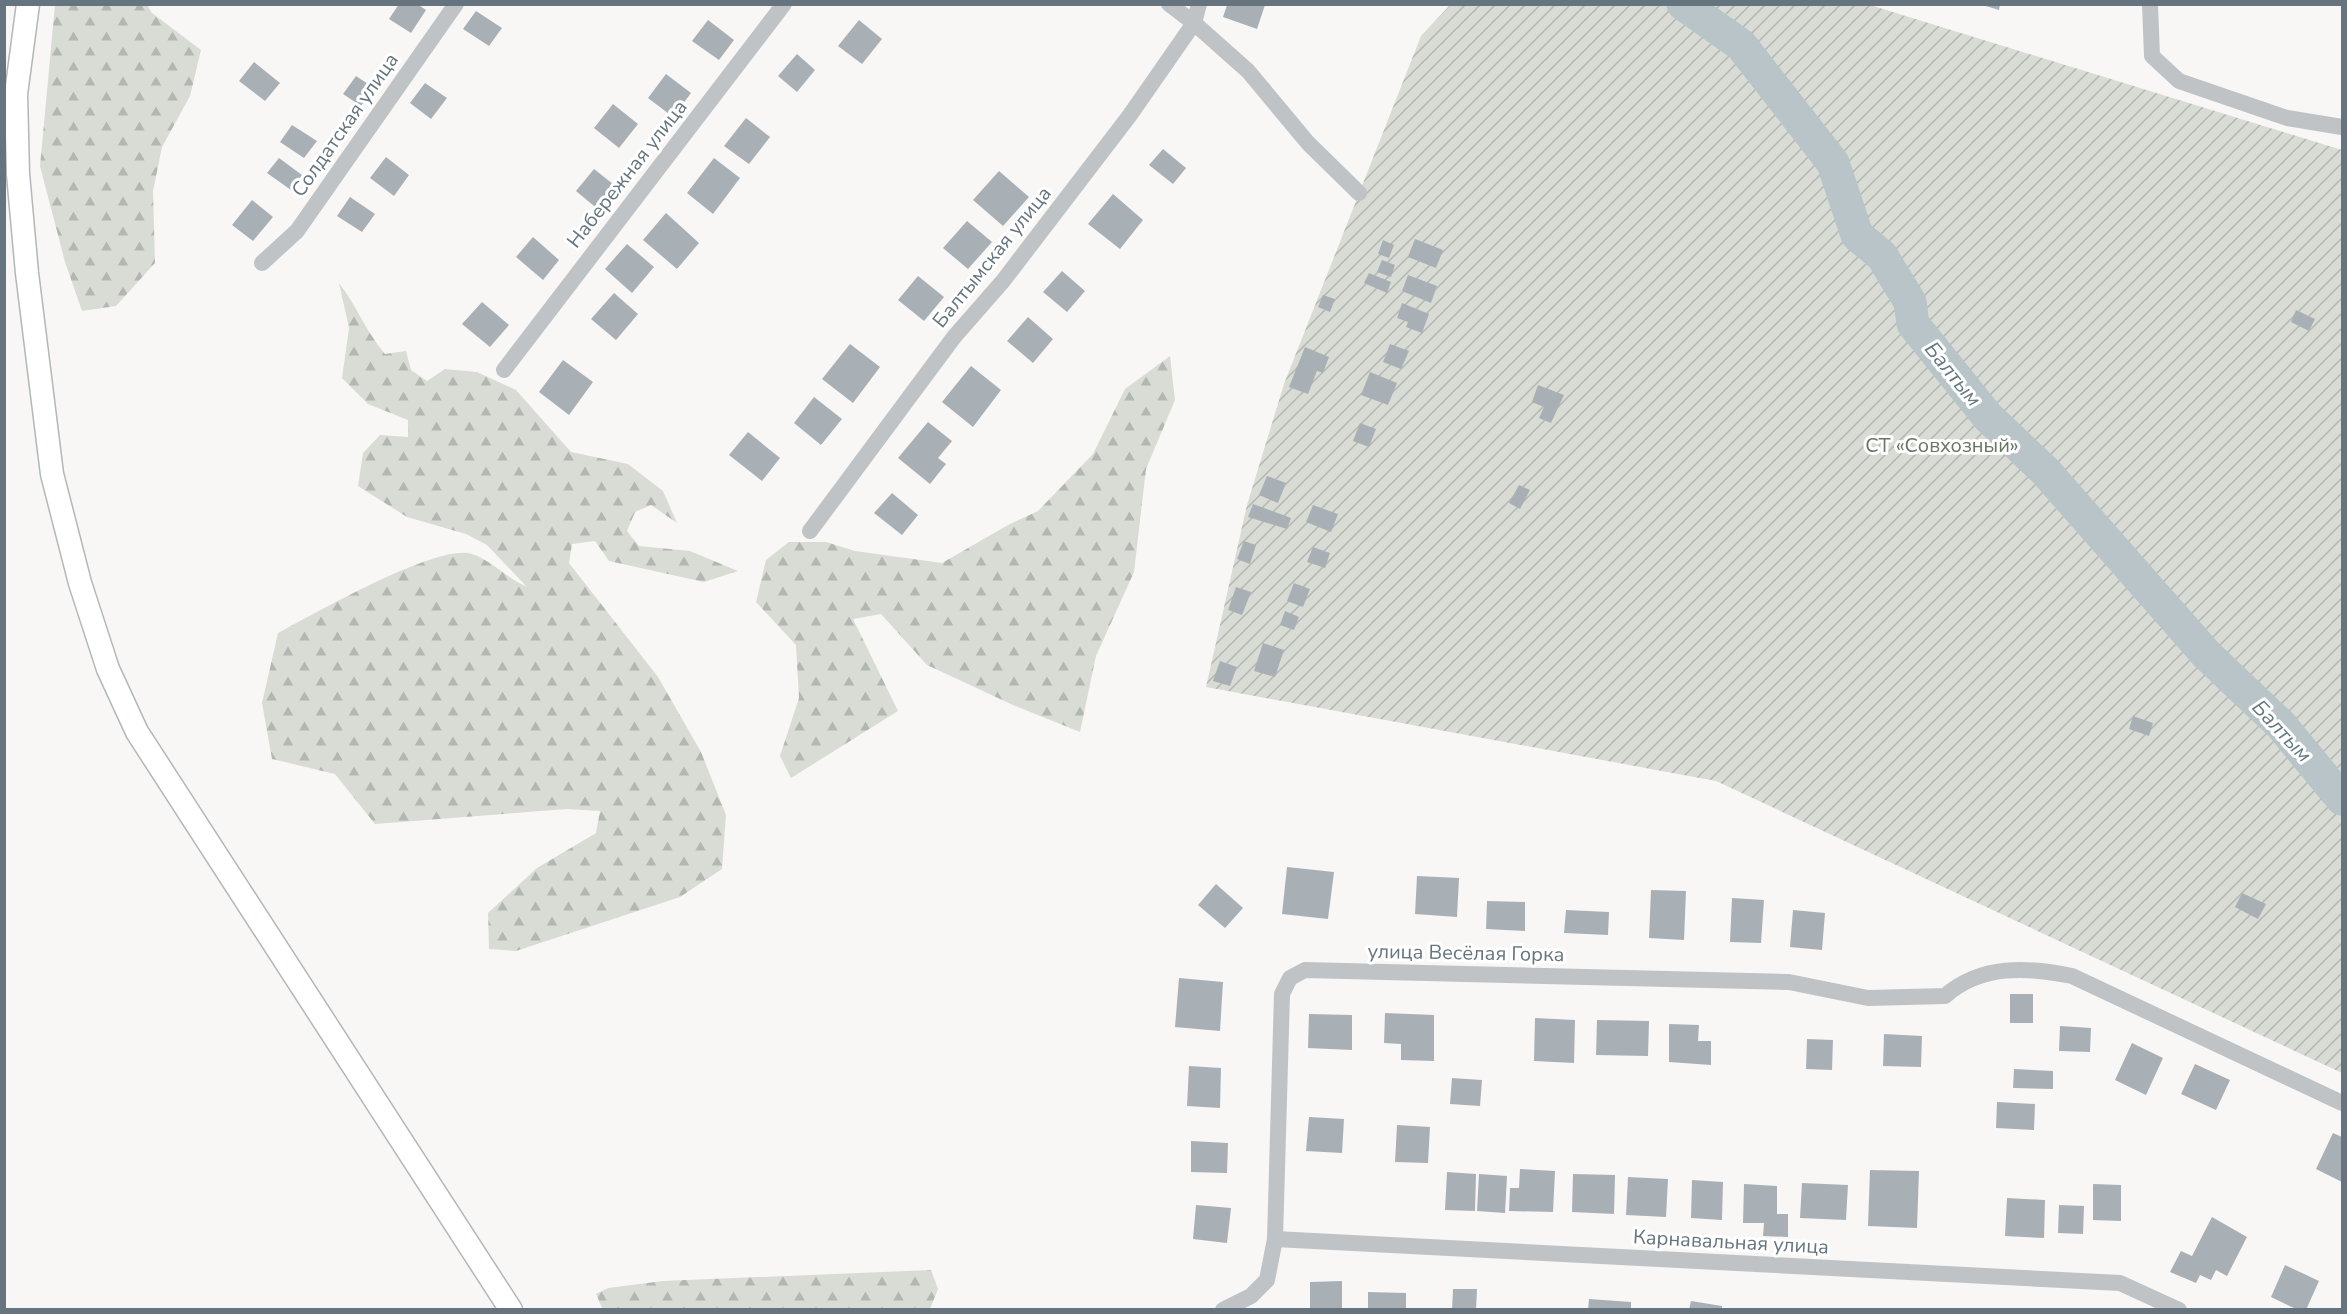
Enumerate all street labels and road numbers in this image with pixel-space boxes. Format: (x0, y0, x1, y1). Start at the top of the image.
street label: Солдатская улица (285, 48, 405, 202)
street label: Набережная улица (561, 94, 693, 254)
street label: Балтымская улица (927, 181, 1057, 333)
street label: улица Весёлая Горка (1367, 938, 1565, 968)
street label: Карнавальная улица (1632, 1223, 1830, 1261)

